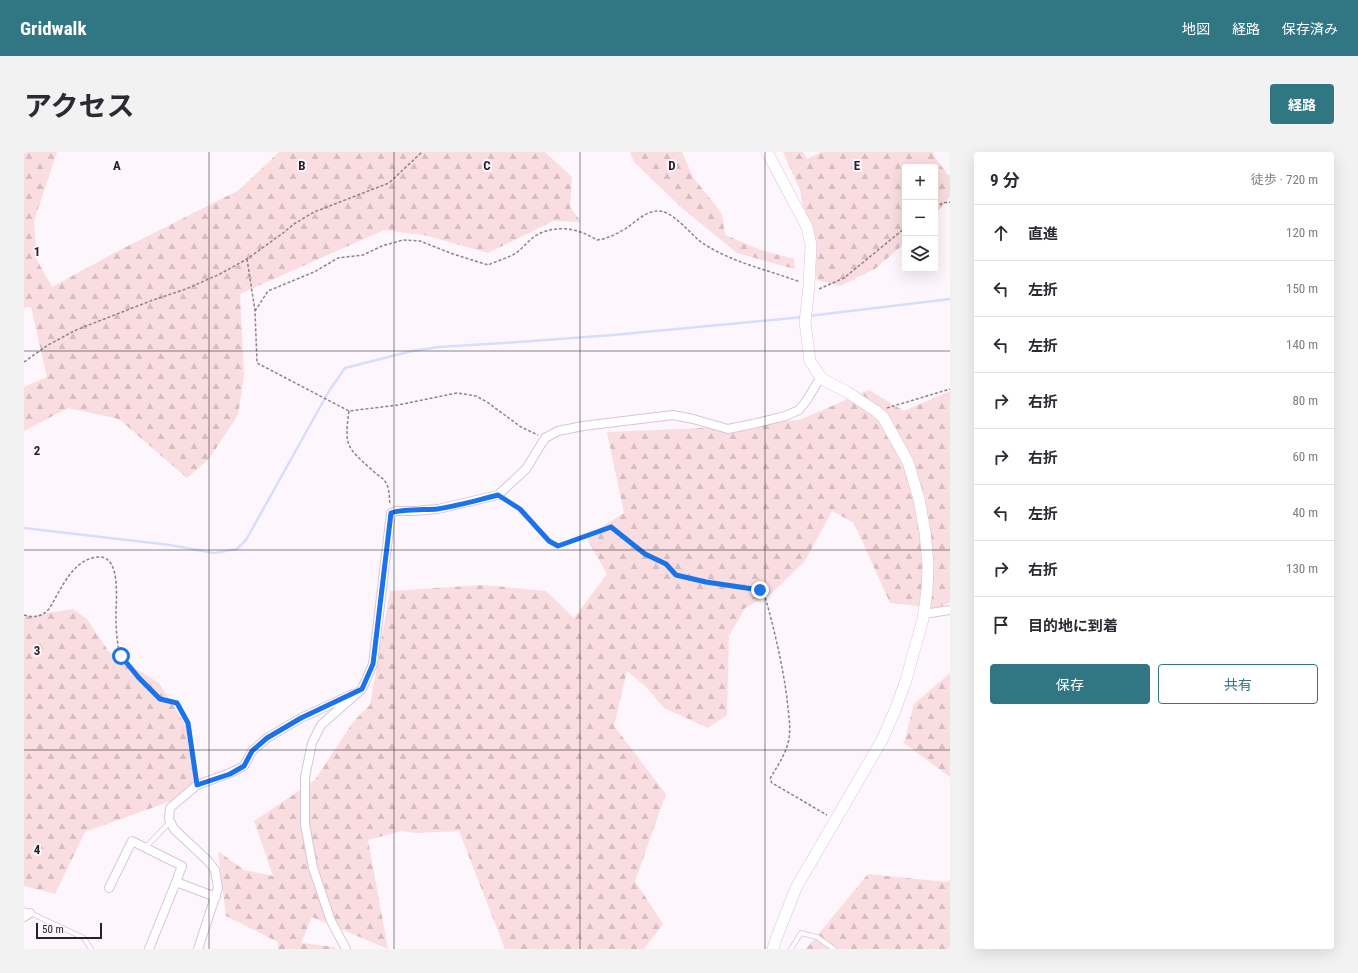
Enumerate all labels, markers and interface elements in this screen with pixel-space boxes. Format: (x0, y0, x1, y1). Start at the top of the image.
text: Gridwalk (20, 17, 86, 40)
text: 地図 (1182, 21, 1210, 37)
text: 経路 (1232, 21, 1260, 37)
text: 保存済み (1282, 21, 1338, 37)
button: 経路 (1270, 84, 1334, 124)
text: アクセス (24, 90, 135, 123)
text: A (113, 158, 121, 173)
text: B (298, 158, 306, 173)
text: C (483, 158, 491, 173)
text: D (668, 158, 676, 173)
text: E (854, 158, 861, 173)
map controls (902, 164, 938, 272)
button: + (902, 164, 938, 200)
text: 9 分 (990, 170, 1020, 190)
text: 徒歩 · 720 m (1251, 172, 1318, 187)
button: − (902, 200, 938, 236)
icon: ahead (990, 222, 1012, 244)
text: 直進 (1028, 225, 1058, 243)
text: 120 m (1286, 225, 1318, 240)
button: layers (902, 236, 938, 272)
text: 1 (34, 244, 40, 259)
icon: left (990, 278, 1012, 300)
text: 左折 (1028, 281, 1058, 299)
text: 150 m (1286, 281, 1318, 296)
icon: left (990, 334, 1012, 356)
text: 左折 (1028, 337, 1058, 355)
text: 140 m (1286, 337, 1318, 352)
icon: right (990, 390, 1012, 412)
text: 右折 (1028, 393, 1058, 411)
text: 80 m (1292, 393, 1318, 408)
text: 2 (34, 443, 41, 458)
icon: right (990, 446, 1012, 468)
text: 右折 (1028, 449, 1058, 467)
text: 60 m (1292, 449, 1318, 464)
icon: left (990, 502, 1012, 524)
text: 左折 (1028, 505, 1058, 523)
text: 40 m (1292, 505, 1318, 520)
icon: right (990, 558, 1012, 580)
text: 右折 (1028, 561, 1058, 579)
text: 130 m (1286, 561, 1318, 576)
route end (751, 581, 769, 599)
icon: arrive (990, 614, 1012, 636)
text: 目的地に到着 (1028, 617, 1118, 635)
text: 3 (34, 643, 40, 658)
route start (112, 647, 130, 665)
button: 保存 (990, 664, 1150, 704)
button: 共有 (1158, 664, 1318, 704)
text: 4 (34, 842, 41, 857)
scale bar (36, 921, 102, 940)
text: 50 m (42, 923, 64, 936)

